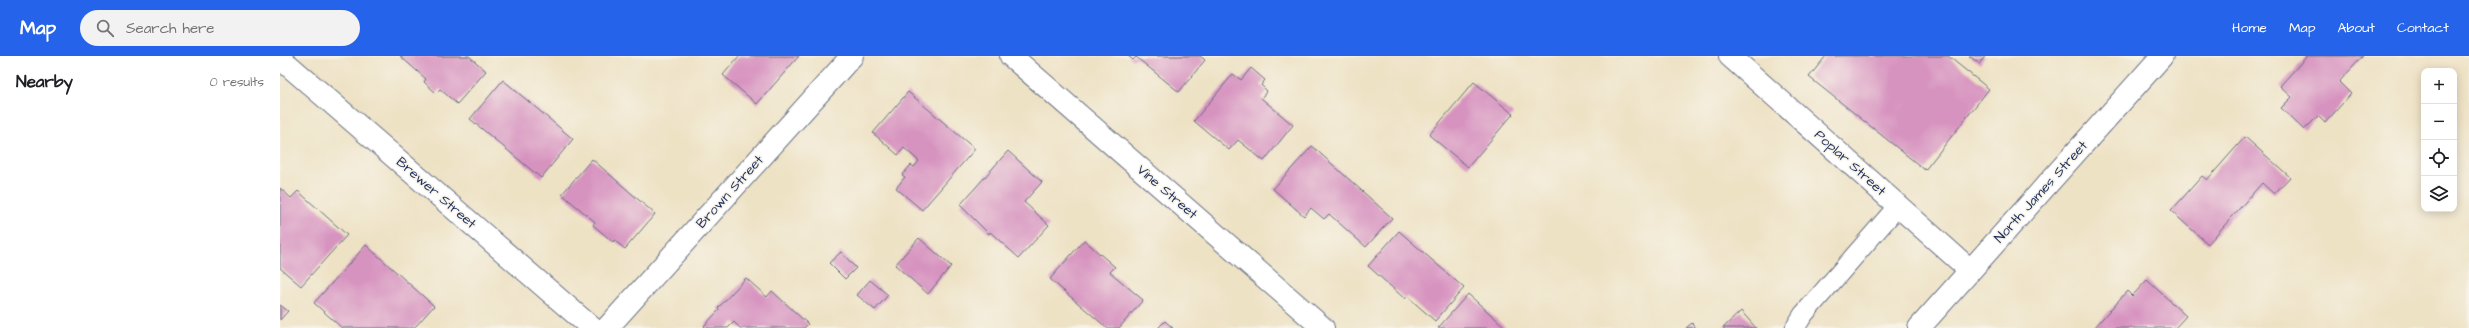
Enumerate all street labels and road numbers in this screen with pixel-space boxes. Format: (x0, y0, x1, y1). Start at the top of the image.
street label: Poplar Street (1810, 125, 1891, 201)
street label: North James Street (1990, 136, 2093, 248)
street label: Brown Street (692, 151, 769, 233)
street label: Brewer Street (391, 152, 481, 234)
street label: Vine Street (1132, 160, 1202, 224)

